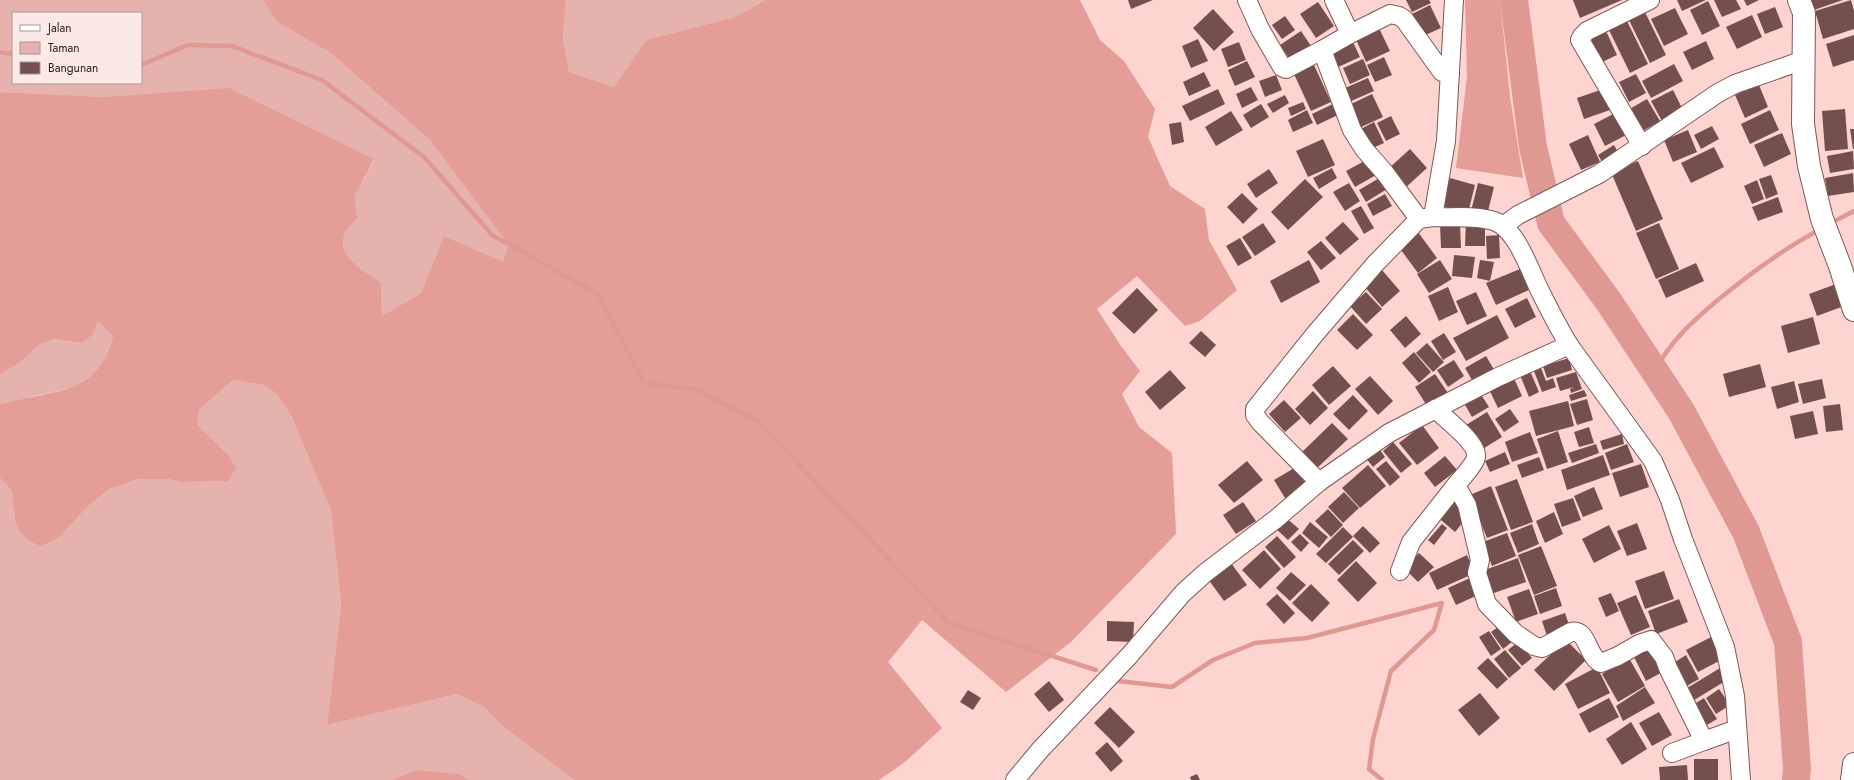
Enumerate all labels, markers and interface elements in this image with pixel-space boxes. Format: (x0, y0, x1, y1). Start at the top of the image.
legend (12, 12, 142, 84)
text: Jalan (46, 19, 71, 37)
text: Taman (48, 39, 80, 57)
text: Bangunan (48, 59, 98, 77)

